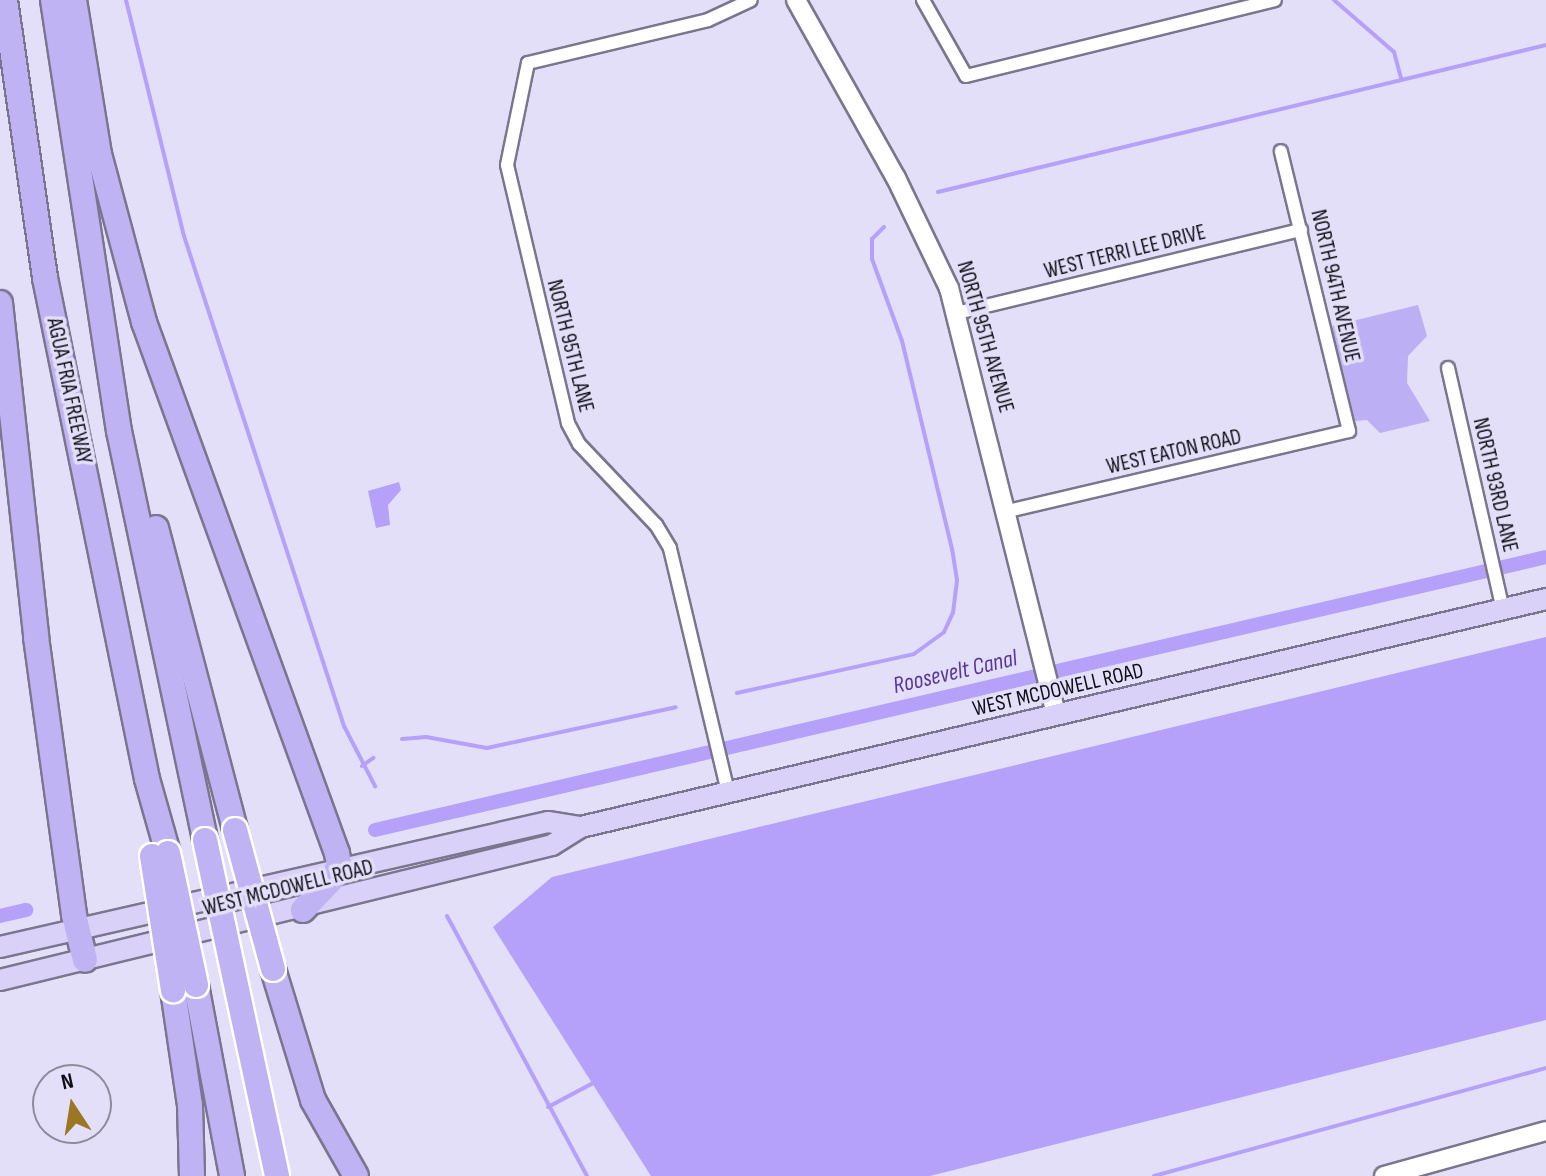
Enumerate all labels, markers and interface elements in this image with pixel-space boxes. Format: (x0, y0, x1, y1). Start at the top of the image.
street label: NORTH 94TH AVENUE (1305, 207, 1365, 365)
street label: WEST TERRI LEE DRIVE (1042, 219, 1208, 285)
street label: NORTH 95TH AVENUE (951, 258, 1019, 416)
street label: NORTH 95TH LANE (541, 277, 599, 415)
street label: AGUA FRIA FREEWAY (41, 316, 97, 466)
street label: NORTH 93RD LANE (1467, 415, 1523, 555)
street label: WEST EATON ROAD (1104, 424, 1244, 480)
water label: Roosevelt Canal (890, 644, 1020, 700)
street label: WEST MCDOWELL ROAD (970, 658, 1146, 722)
street label: WEST MCDOWELL ROAD (200, 854, 376, 922)
north arrow (32, 1064, 112, 1144)
text: N (59, 1068, 76, 1096)

